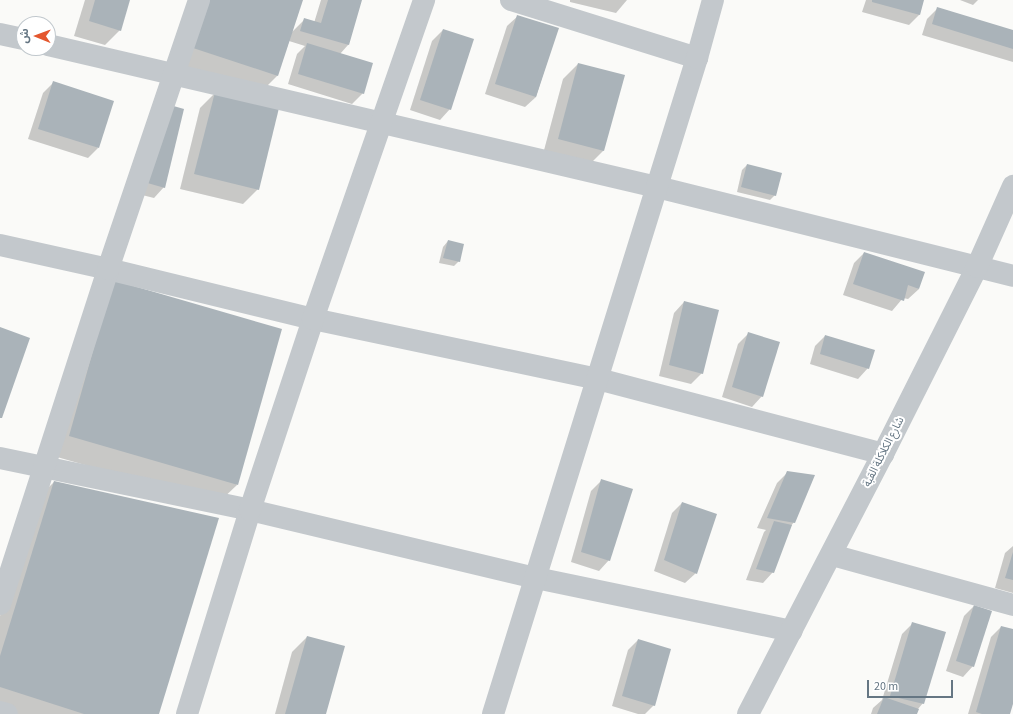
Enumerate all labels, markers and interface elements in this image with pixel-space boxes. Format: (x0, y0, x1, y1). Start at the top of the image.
north arrow (16, 16, 56, 56)
text: ش (17, 28, 32, 43)
street label: شارع الكلاكلة القبة (861, 415, 907, 489)
scale bar (869, 672, 955, 698)
text: 20 m (874, 678, 898, 695)

